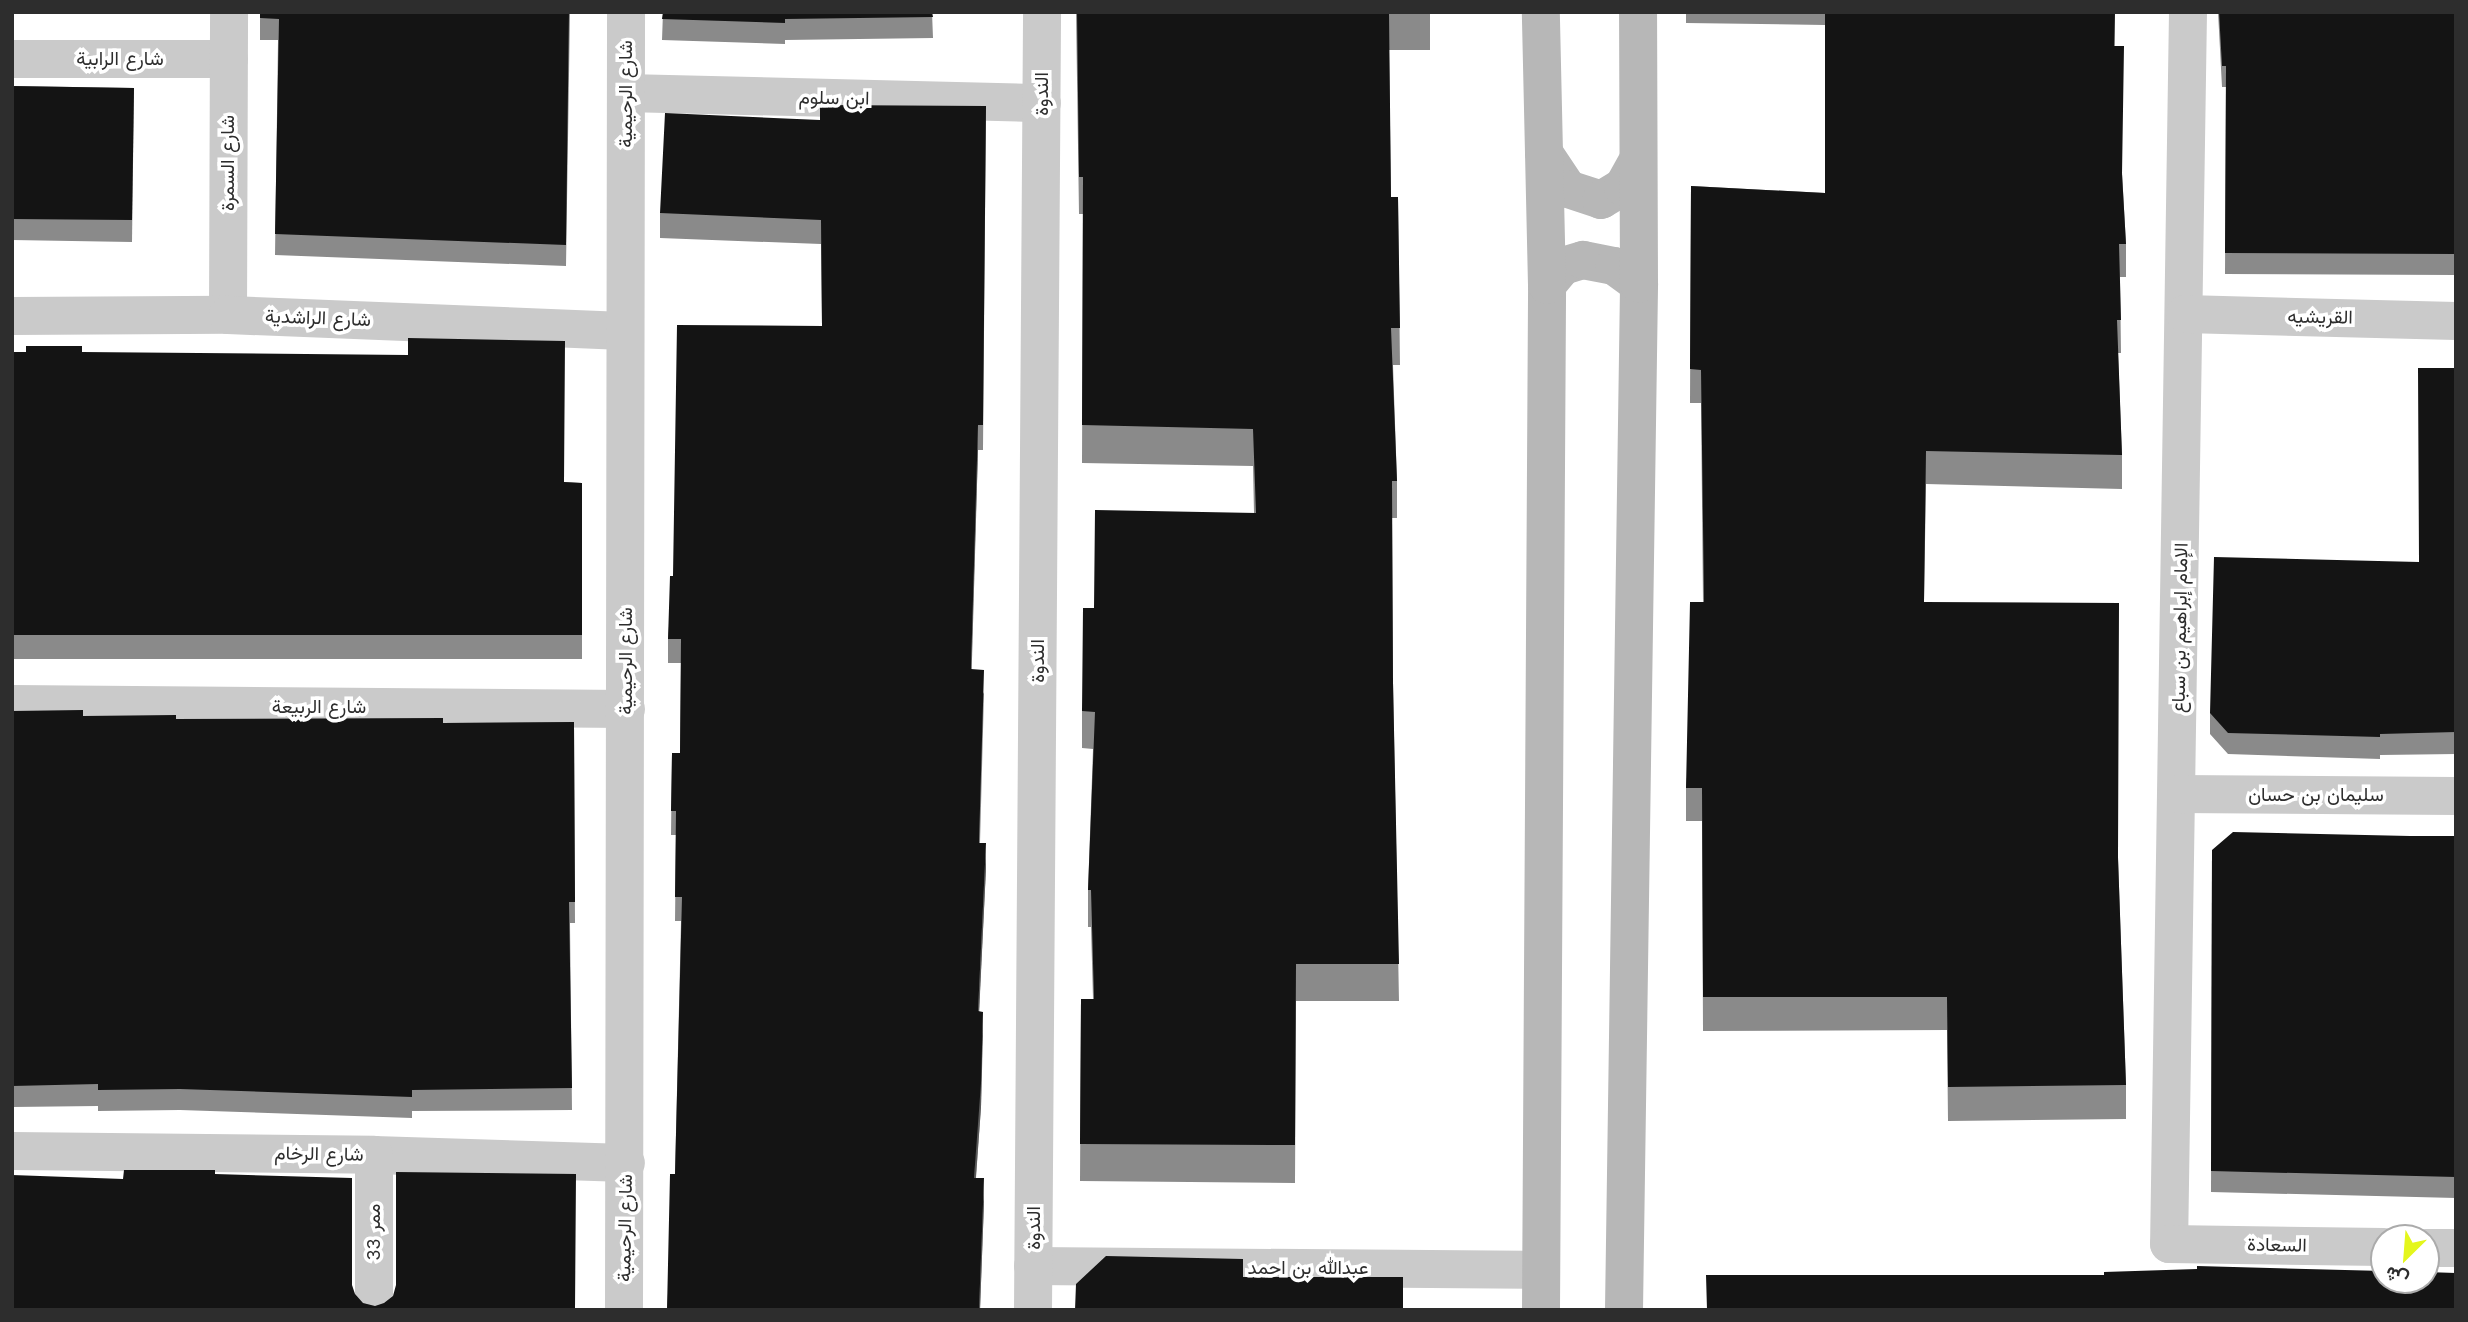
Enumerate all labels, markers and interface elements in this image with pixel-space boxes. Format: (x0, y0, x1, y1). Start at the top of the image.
street label: شارع الرحيمية (615, 40, 637, 148)
street label: شارع الرابية (76, 48, 164, 70)
street label: الندوة (1031, 72, 1053, 116)
street label: ابن سلوم (798, 86, 870, 110)
street label: شارع السمرة (217, 115, 239, 211)
street label: شارع الراشدية (265, 305, 371, 331)
street label: القريشيه (2287, 305, 2353, 329)
street label: الإمام إبراهيم بن سباع (2167, 543, 2193, 713)
street label: شارع الرحيمية (615, 607, 637, 715)
street label: الندوة (1027, 639, 1049, 683)
street label: شارع الربيعة (272, 696, 366, 718)
street label: سليمان بن حسان (2248, 784, 2384, 806)
street label: شارع الرخام (274, 1142, 364, 1166)
street label: شارع الرحيمية (613, 1174, 637, 1282)
street label: ممر 33 (363, 1204, 385, 1260)
street label: الندوة (1023, 1206, 1045, 1250)
north arrow (2370, 1224, 2440, 1294)
street label: السعادة (2247, 1233, 2307, 1257)
street label: عبدالله بن احمد (1248, 1257, 1368, 1279)
text: ش (2382, 1261, 2412, 1292)

